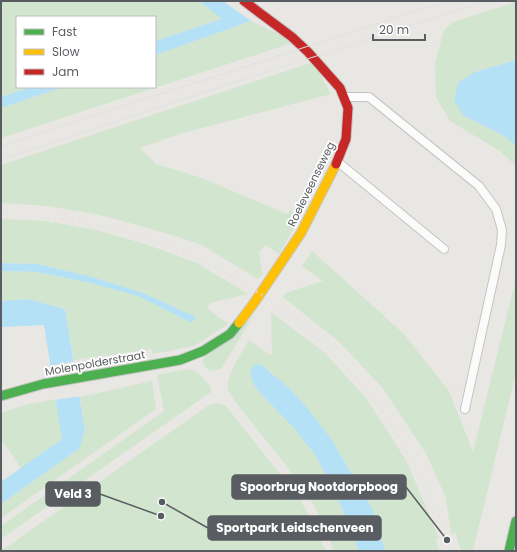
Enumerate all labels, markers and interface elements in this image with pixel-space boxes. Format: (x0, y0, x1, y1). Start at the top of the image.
legend (16, 16, 156, 88)
scale bar (373, 16, 425, 42)
text: 20 m (379, 21, 409, 38)
text: Fast (52, 23, 77, 40)
text: Slow (52, 43, 80, 60)
text: Jam (52, 63, 79, 80)
street label: Roeleveenseweg (283, 139, 339, 229)
street label: Molenpolderstraat (44, 346, 146, 380)
callout: Spoorbrug Nootdorpboog (232, 475, 406, 499)
text: Spoorbrug Nootdorpboog (240, 478, 398, 495)
callout: Veld 3 (46, 482, 100, 506)
text: Veld 3 (54, 485, 92, 502)
callout: Sportpark Leidschenveen (208, 516, 381, 540)
text: Sportpark Leidschenveen (216, 519, 374, 536)

